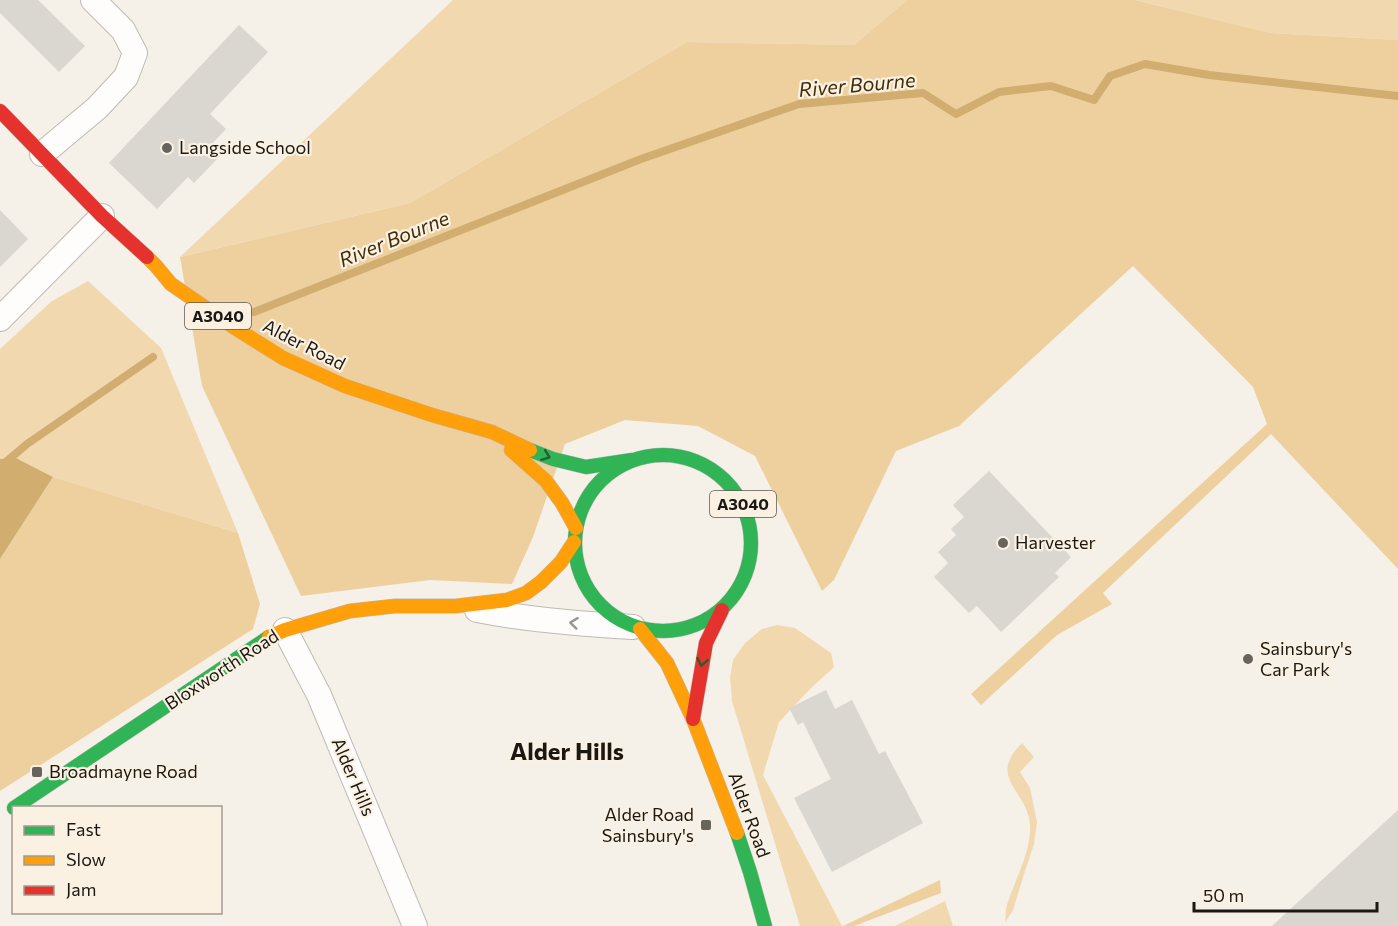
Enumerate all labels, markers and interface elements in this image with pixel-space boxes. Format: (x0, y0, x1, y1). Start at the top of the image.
water label: River Bourne (798, 67, 917, 101)
place label: Langside School (179, 136, 311, 158)
marker: Langside School (160, 141, 174, 155)
water label: River Bourne (335, 205, 453, 271)
road number: A3040 (185, 303, 251, 329)
street label: Alder Road (260, 314, 349, 374)
one-way arrow (540, 449, 551, 461)
road number: A3040 (710, 491, 776, 517)
place label: Harvester (1015, 531, 1096, 553)
marker: Harvester (996, 536, 1010, 550)
one-way arrow (570, 617, 579, 630)
street label: Bloxworth Road (160, 624, 283, 714)
place label: Sainsbury's Car Park (1260, 637, 1352, 680)
marker: Sainsbury's Car Park (1241, 652, 1255, 666)
one-way arrow (696, 657, 709, 667)
street label: Alder Hills (328, 734, 380, 819)
district label: Alder Hills (510, 736, 624, 765)
place label: Broadmayne Road (49, 760, 198, 782)
marker: Broadmayne Road (30, 765, 44, 779)
street label: Alder Road (724, 769, 776, 861)
place label: Alder Road Sainsbury's (602, 803, 694, 846)
legend (12, 806, 222, 914)
text: Fast (66, 818, 101, 840)
marker: Alder Road Sainsbury's (699, 818, 713, 832)
text: Slow (66, 848, 106, 870)
scale bar (1194, 875, 1377, 913)
text: Jam (66, 878, 96, 900)
text: 50 m (1203, 884, 1244, 906)

